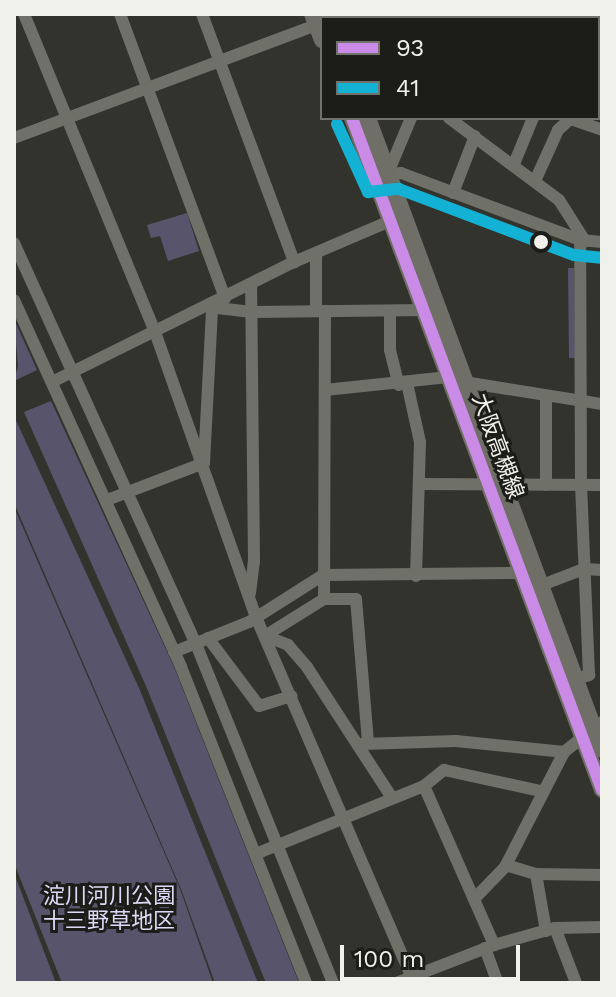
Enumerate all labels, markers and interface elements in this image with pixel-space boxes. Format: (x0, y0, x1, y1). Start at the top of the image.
legend (320, 16, 600, 120)
text: 93 (396, 34, 424, 62)
text: 41 (396, 74, 420, 102)
unlabelled marker (533, 234, 549, 250)
street label: 大阪高槻線 (467, 390, 529, 502)
park label: 淀川河川公園 十三野草地区 (43, 882, 175, 934)
scale bar (344, 929, 524, 979)
text: 100 m (354, 945, 424, 973)

